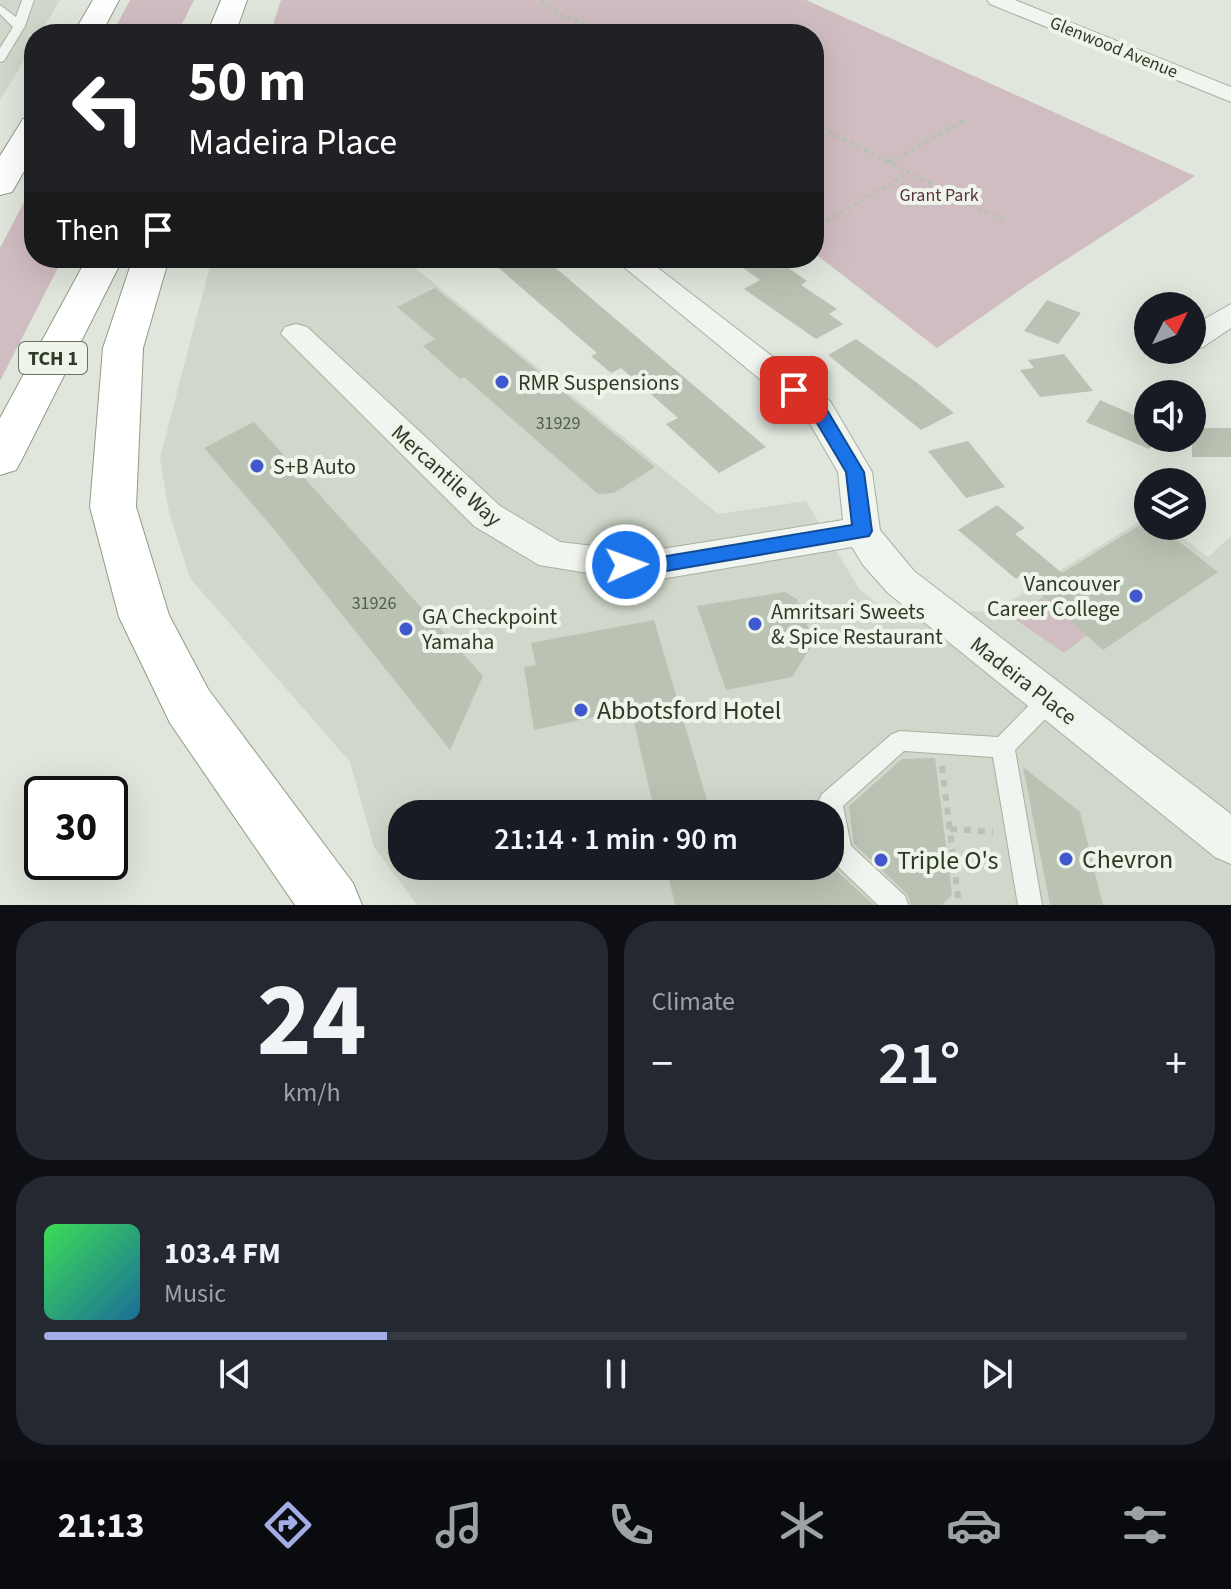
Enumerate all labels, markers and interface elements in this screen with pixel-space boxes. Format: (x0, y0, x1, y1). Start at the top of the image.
street label: Glenwood Avenue (1046, 10, 1182, 85)
text: 50 m (188, 43, 306, 122)
icon: left (56, 56, 160, 160)
text: Madeira Place (188, 117, 397, 168)
park label: Grant Park (899, 183, 979, 208)
icon: arrive (136, 208, 180, 252)
text: Then (56, 209, 120, 252)
north arrow (1134, 292, 1206, 364)
map controls (1134, 292, 1206, 540)
road number: TCH 1 (19, 342, 87, 374)
pin (760, 356, 828, 424)
place label: RMR Suspensions (518, 367, 679, 399)
icon: arrive (772, 368, 816, 412)
marker: RMR Suspensions (493, 373, 511, 391)
button: sound (1134, 380, 1206, 452)
house number: 31929 (536, 411, 580, 436)
street label: Mercantile Way (384, 417, 509, 535)
place label: S+B Auto (273, 451, 356, 483)
marker: S+B Auto (248, 457, 266, 475)
button: layers (1134, 468, 1206, 540)
position arrow (584, 523, 668, 607)
place label: Vancouver Career College (987, 568, 1120, 625)
marker: Vancouver Career College (1127, 587, 1145, 605)
house number: 31926 (352, 591, 396, 616)
place label: Amritsari Sweets & Spice Restaurant (771, 596, 943, 653)
place label: GA Checkpoint Yamaha (421, 601, 558, 658)
marker: Amritsari Sweets & Spice Restaurant (746, 615, 764, 633)
marker: GA Checkpoint Yamaha (397, 620, 415, 638)
street label: Madeira Place (963, 629, 1084, 733)
place label: Abbotsford Hotel (597, 692, 781, 729)
marker: Abbotsford Hotel (572, 701, 590, 719)
speed limit sign: 30 (24, 776, 128, 880)
text: 21:14 · 1 min · 90 m (494, 818, 738, 861)
place label: Chevron (1082, 841, 1173, 878)
place label: Triple O's (897, 842, 999, 879)
marker: Chevron (1057, 850, 1075, 868)
marker: Triple O's (872, 851, 890, 869)
text: 24 (257, 948, 367, 1096)
text: Climate (652, 983, 735, 1020)
text: 21° (878, 1022, 960, 1107)
text: − (652, 1033, 673, 1096)
text: + (1165, 1033, 1187, 1096)
text: km/h (283, 1074, 341, 1111)
text: 103.4 FM (164, 1232, 281, 1275)
text: Music (164, 1275, 226, 1312)
icon: previous (213, 1352, 257, 1396)
icon: pause (594, 1352, 638, 1396)
icon: next (975, 1352, 1019, 1396)
icon: directions (260, 1497, 316, 1553)
icon: music (431, 1497, 487, 1553)
icon: phone (603, 1497, 659, 1553)
icon: climate (774, 1497, 830, 1553)
icon: car (946, 1497, 1002, 1553)
icon: filters (1117, 1497, 1173, 1553)
text: 21:13 (58, 1500, 145, 1551)

